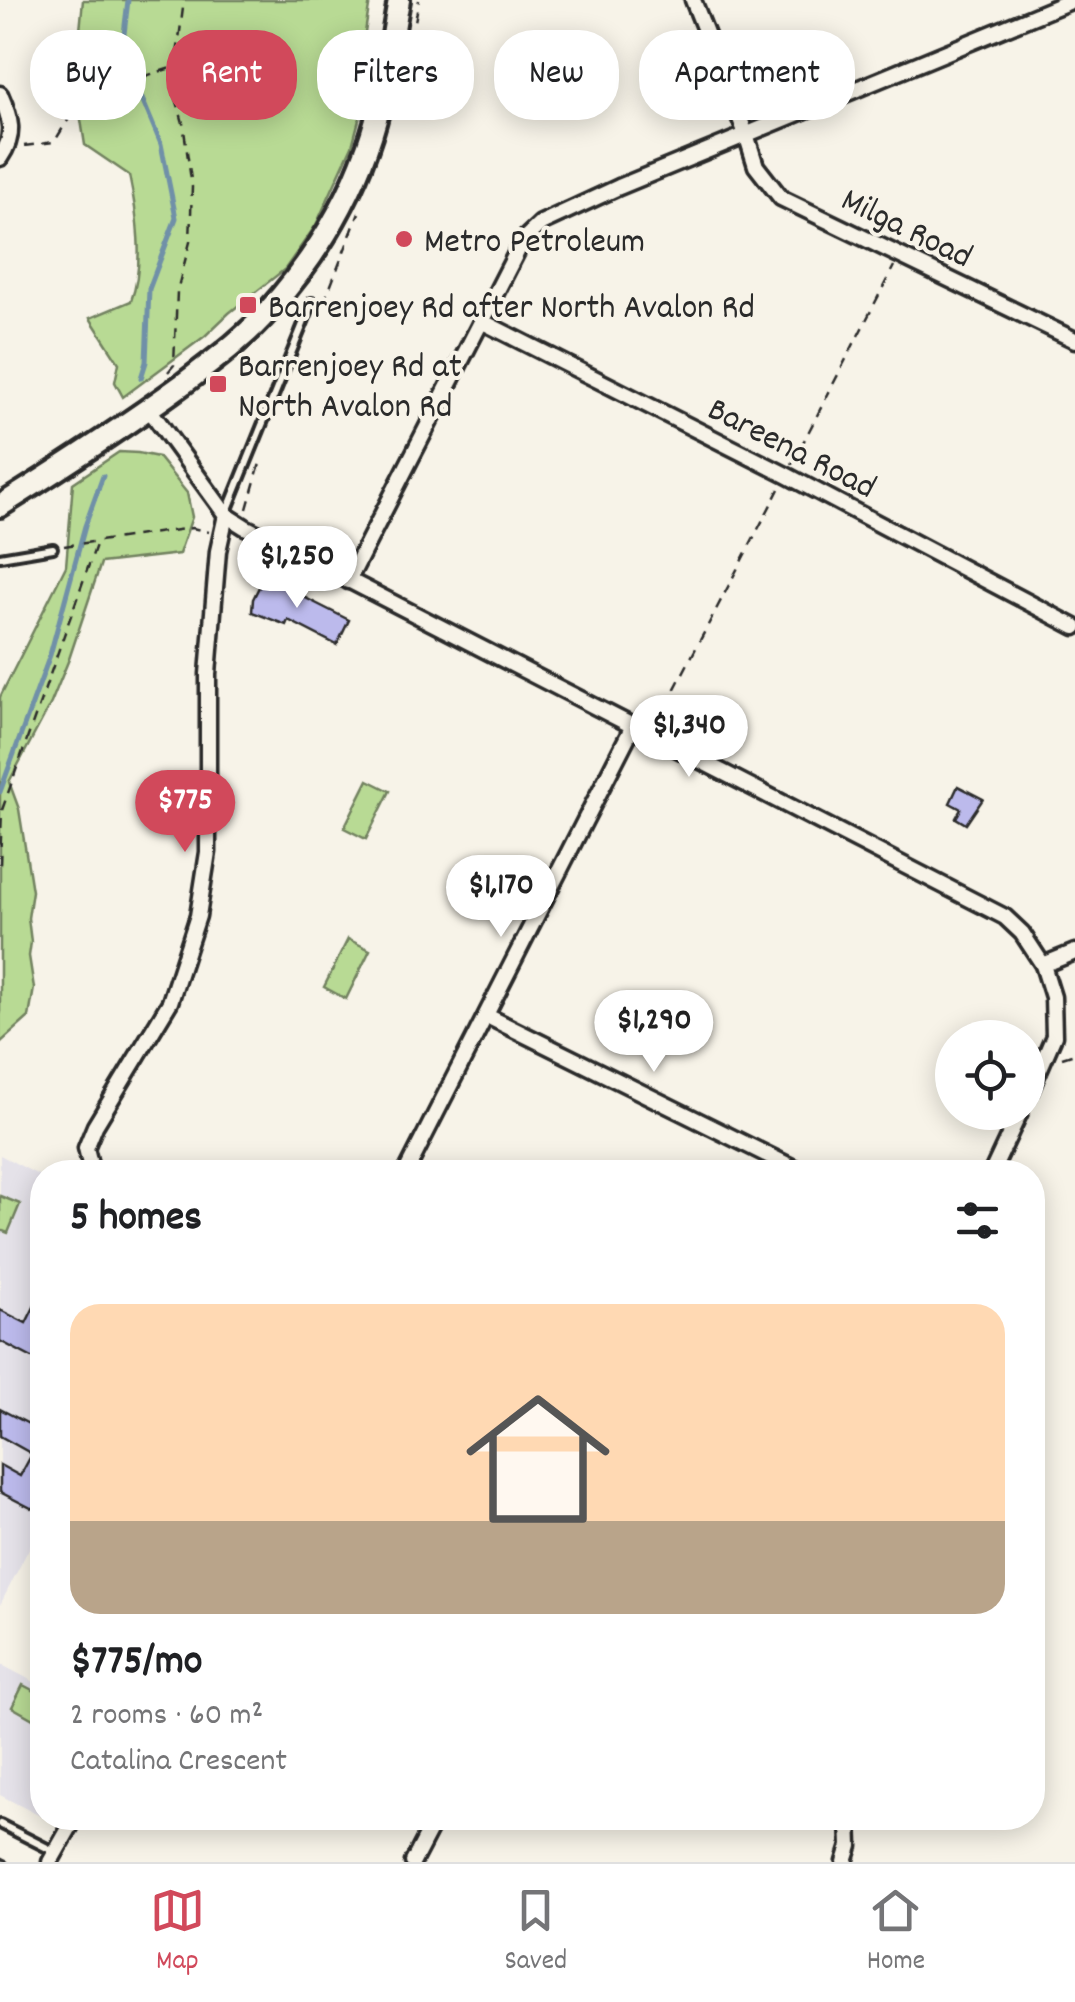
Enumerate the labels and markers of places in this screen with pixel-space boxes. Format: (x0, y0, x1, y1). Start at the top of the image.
place label: Metro Petroleum (424, 219, 645, 269)
marker: Metro Petroleum (393, 228, 415, 250)
place label: Barrenjoey Rd after North Avalon Rd (268, 285, 755, 335)
marker: Barrenjoey Rd after North Avalon Rd (237, 294, 259, 316)
place label: Barrenjoey Rd at North Avalon Rd (238, 344, 462, 434)
marker: Barrenjoey Rd at North Avalon Rd (207, 373, 229, 395)
pin: $1,250 (216, 526, 378, 611)
pin: $1,340 (608, 695, 770, 780)
pin: $775 (126, 770, 244, 855)
pin: $1,170 (420, 855, 582, 940)
pin: $1,290 (573, 990, 735, 1075)

